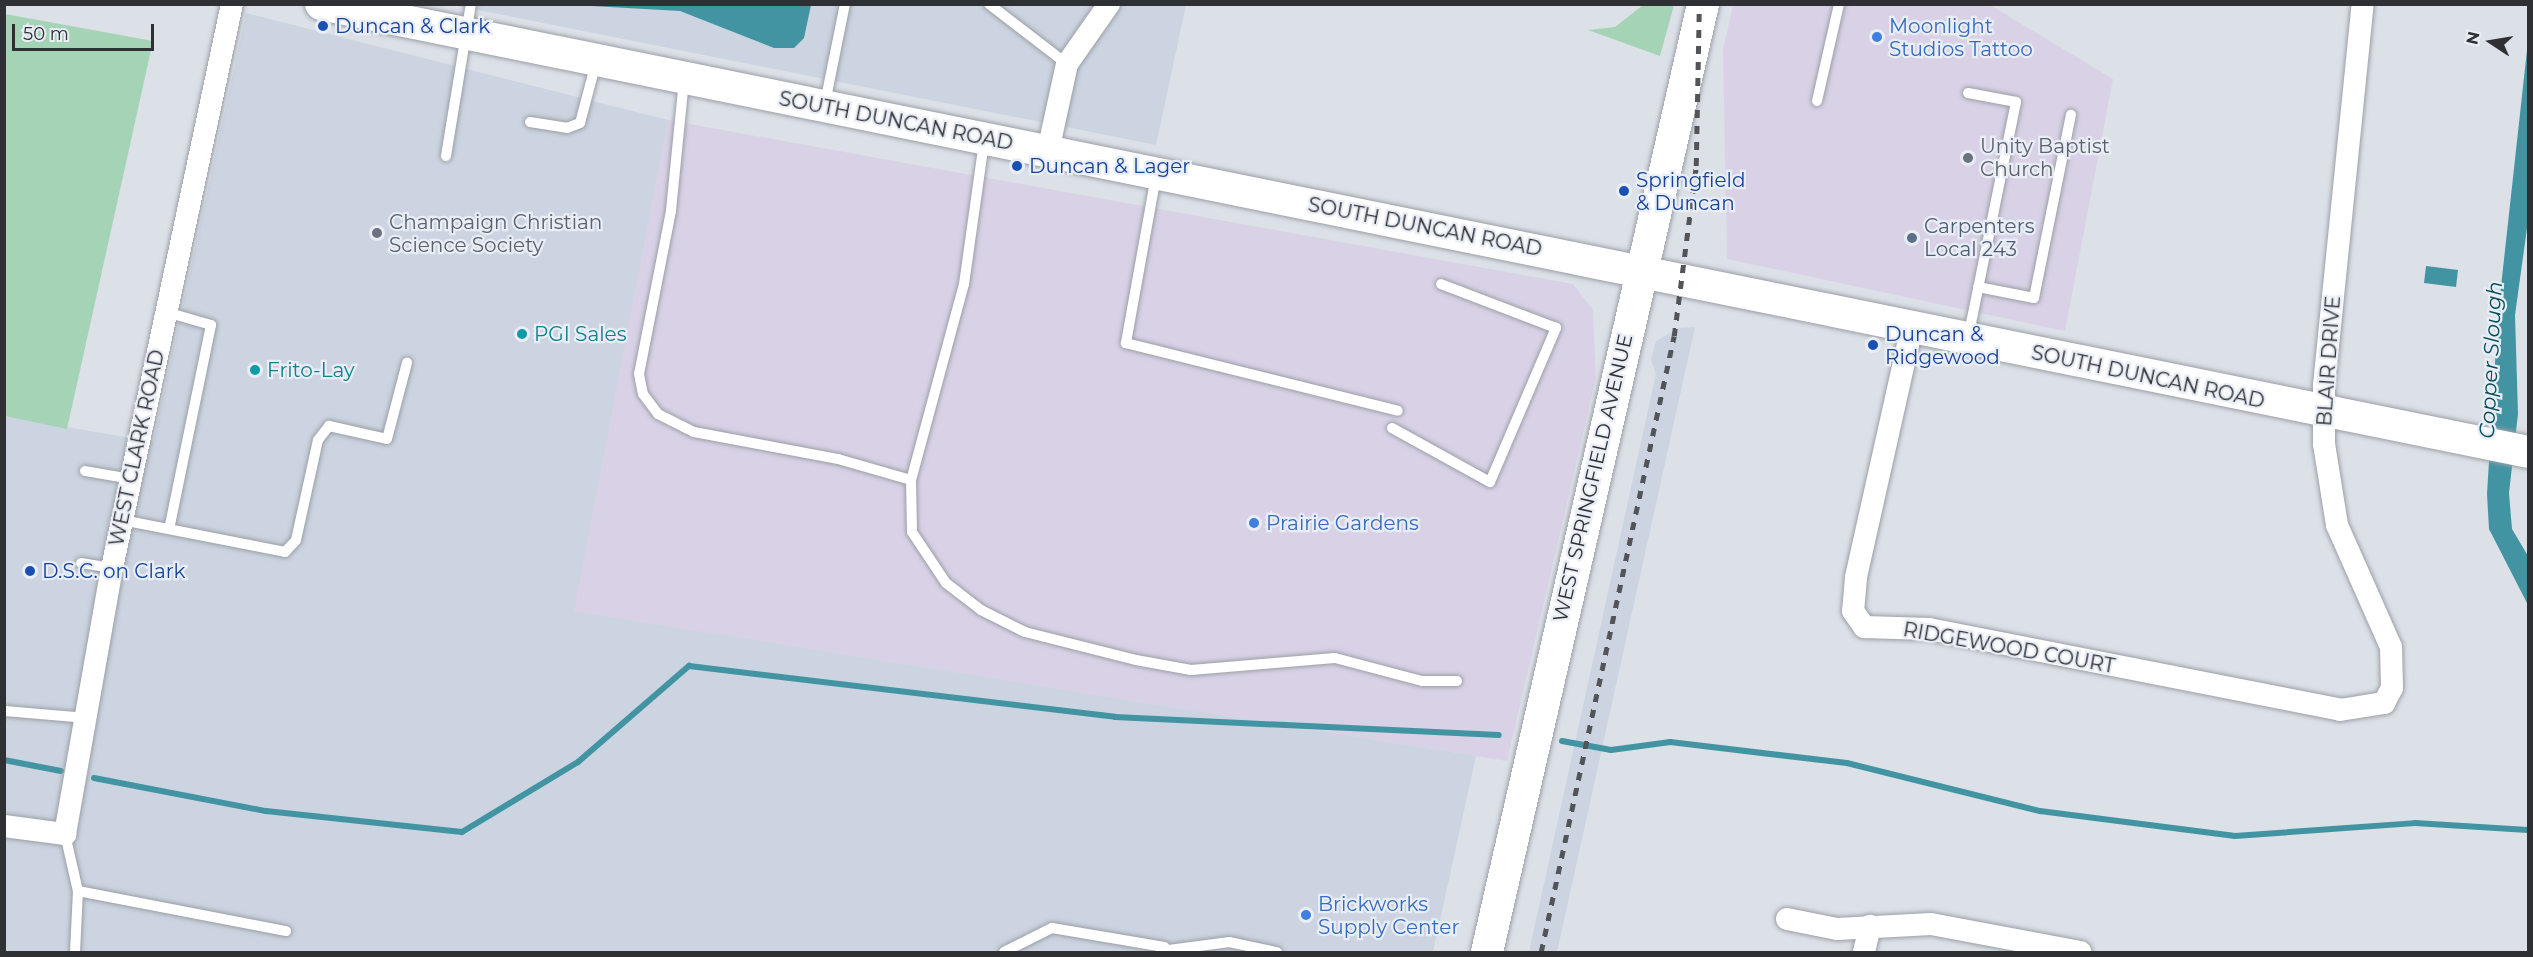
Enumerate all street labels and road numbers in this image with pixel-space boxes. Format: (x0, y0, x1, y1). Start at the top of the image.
street label: SOUTH DUNCAN ROAD (777, 87, 1015, 155)
street label: SOUTH DUNCAN ROAD (1306, 193, 1544, 261)
street label: BLAIR DRIVE (2312, 295, 2346, 427)
street label: WEST SPRINGFIELD AVENUE (1548, 332, 1638, 624)
street label: SOUTH DUNCAN ROAD (2029, 341, 2267, 413)
street label: WEST CLARK ROAD (104, 348, 170, 548)
street label: RIDGEWOOD COURT (1901, 618, 2117, 678)

